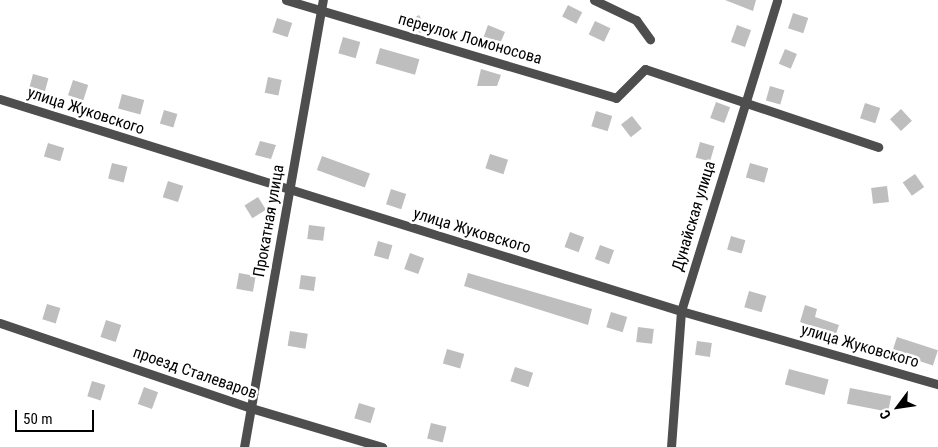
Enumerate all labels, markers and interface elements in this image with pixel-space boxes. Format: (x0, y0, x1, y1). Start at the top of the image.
street label: переулок Ломоносова (396, 9, 544, 69)
street label: улица Жуковского (25, 83, 147, 139)
street label: Дунайская улица (668, 159, 720, 273)
street label: Прокатная улица (250, 163, 288, 279)
street label: улица Жуковского (411, 204, 533, 258)
street label: улица Жуковского (799, 320, 921, 372)
street label: проезд Сталеваров (131, 343, 259, 403)
north arrow (873, 382, 923, 432)
scale bar (18, 400, 96, 432)
text: С (876, 407, 894, 422)
text: 50 m (23, 410, 53, 428)

